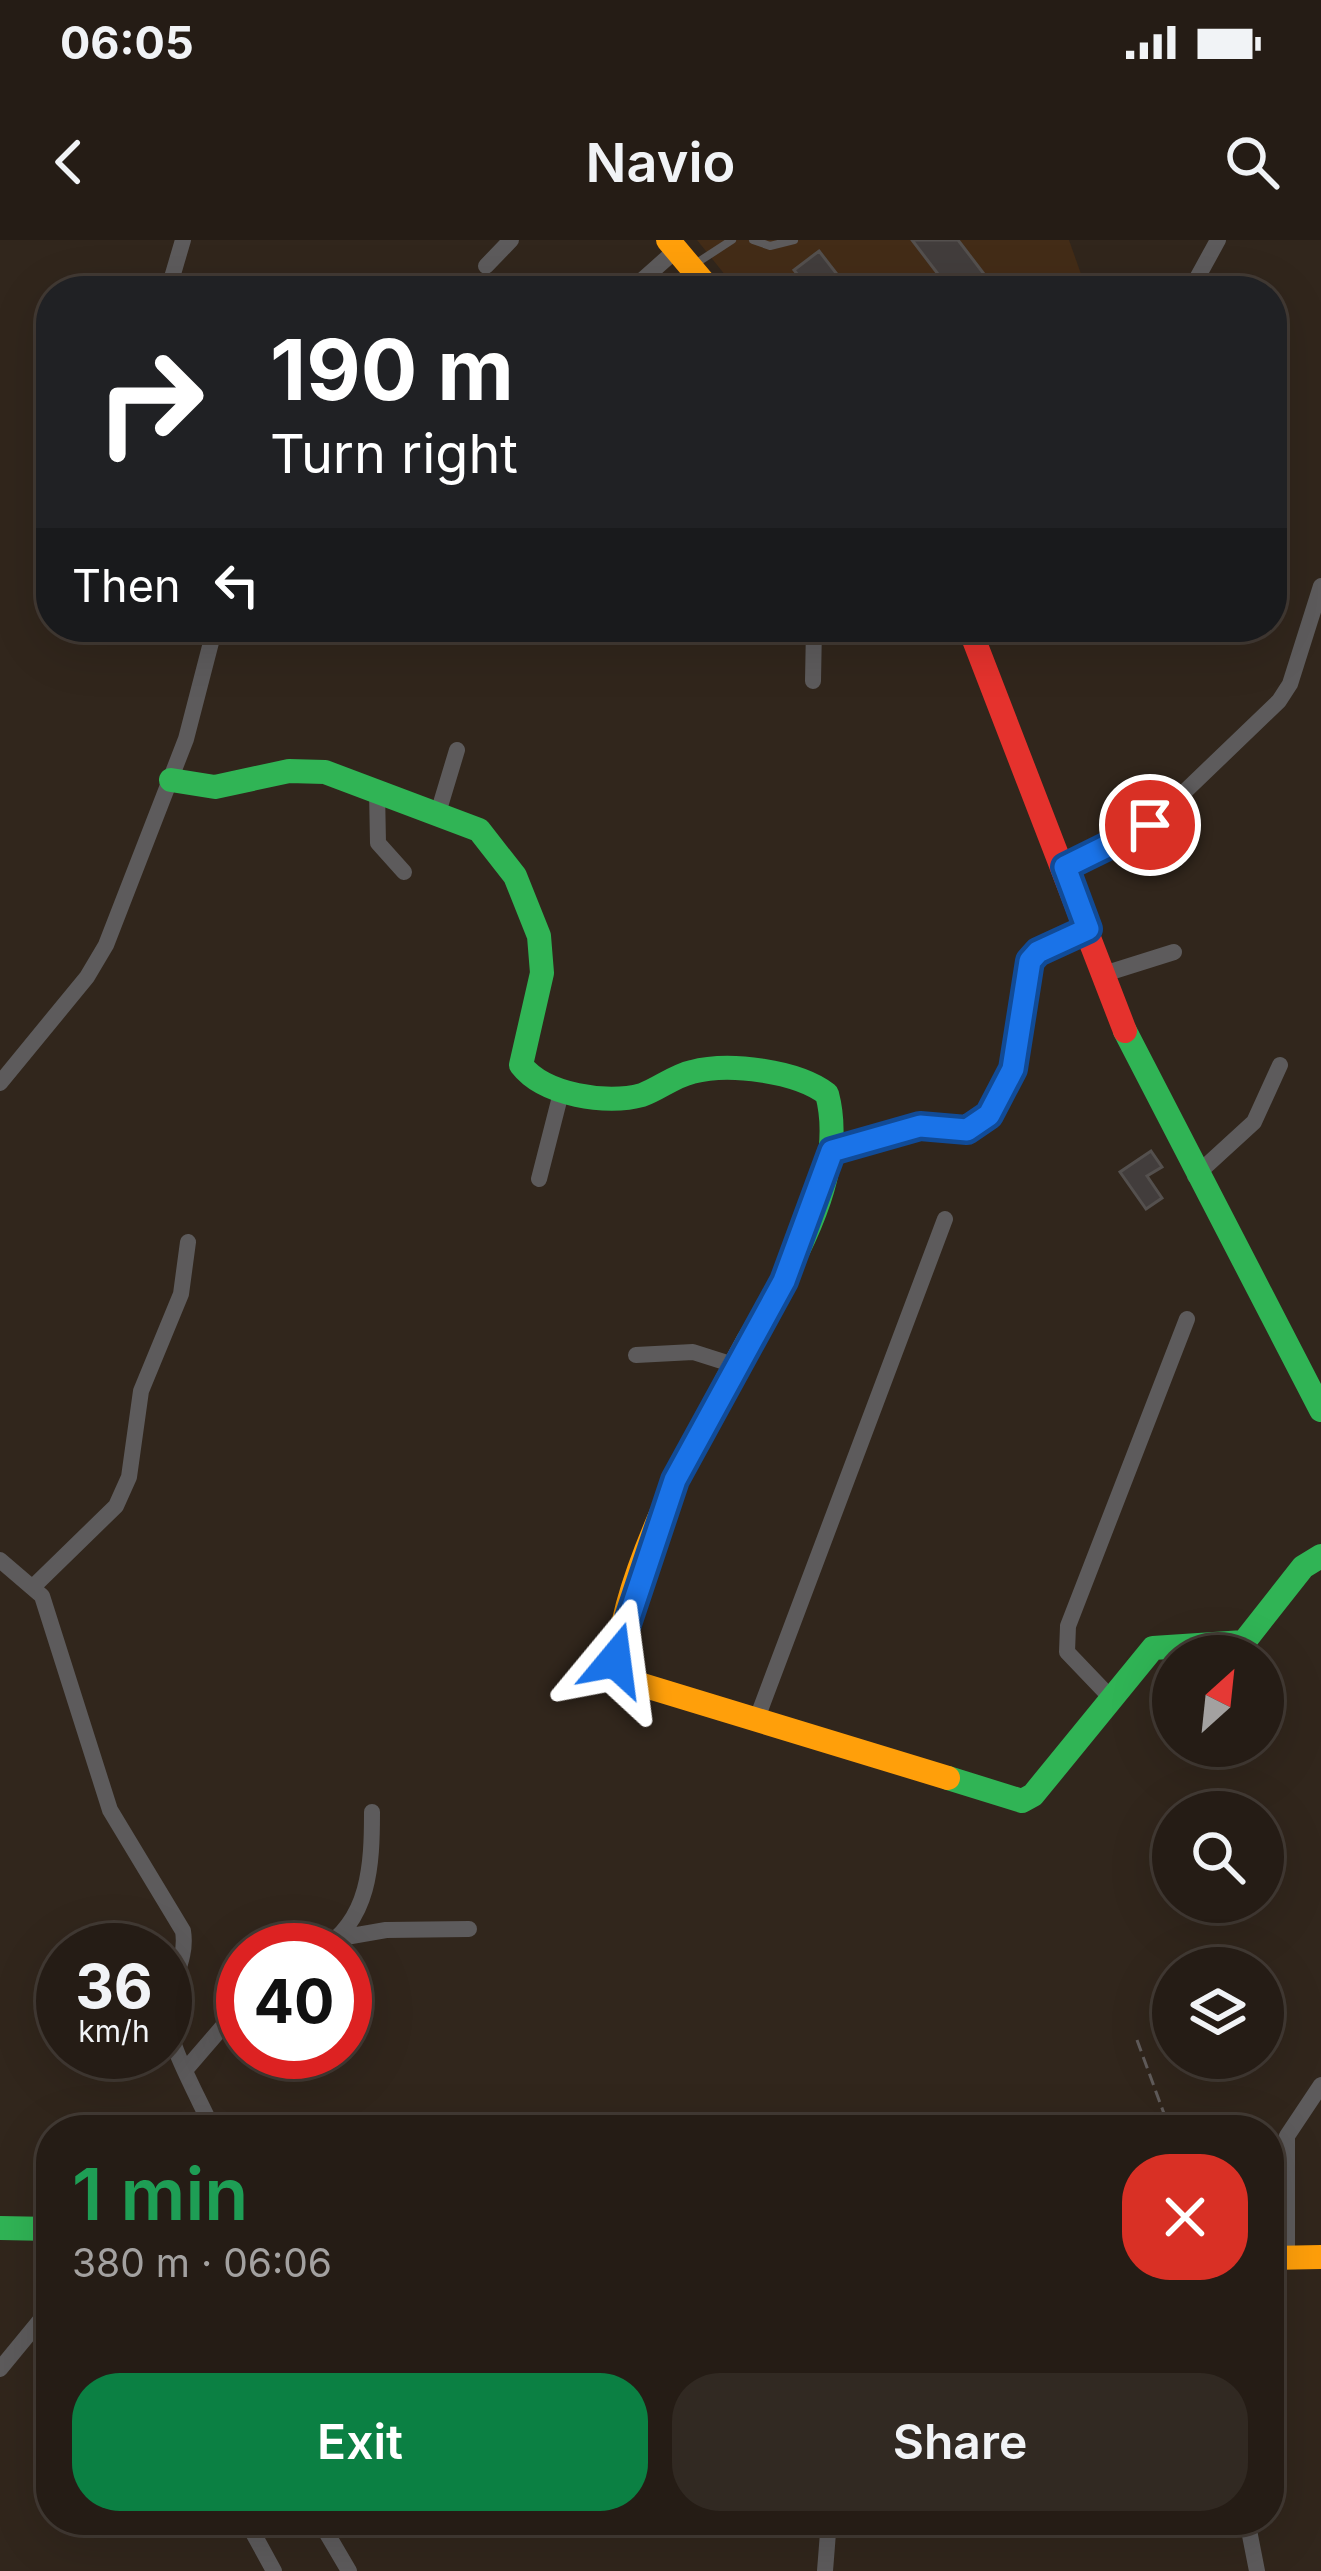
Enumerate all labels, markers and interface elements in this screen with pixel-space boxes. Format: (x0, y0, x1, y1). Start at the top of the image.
text: 06:05 (60, 15, 194, 70)
icon: back (36, 129, 102, 195)
icon: search (1219, 129, 1285, 195)
text: Navio (586, 130, 735, 195)
text: 190 m (270, 319, 514, 420)
icon: right (72, 324, 228, 480)
text: Turn right (270, 421, 518, 486)
icon: left (204, 552, 270, 618)
text: Then (72, 558, 180, 613)
pin (1099, 774, 1201, 876)
icon: arrive (1117, 792, 1183, 858)
position arrow (552, 1597, 678, 1723)
north arrow (1152, 1635, 1284, 1767)
map controls (1152, 1635, 1284, 2079)
button: search (1152, 1791, 1284, 1923)
speed limit sign: 40 (216, 1923, 372, 2079)
button: layers (1152, 1947, 1284, 2079)
text: 36 (75, 1950, 153, 2022)
text: km/h (78, 2013, 150, 2049)
text: 1 min (72, 2150, 248, 2237)
button: close (1122, 2154, 1248, 2280)
text: 380 m · 06:06 (72, 2239, 332, 2286)
button: Exit (72, 2373, 648, 2511)
button: Share (672, 2373, 1248, 2511)

